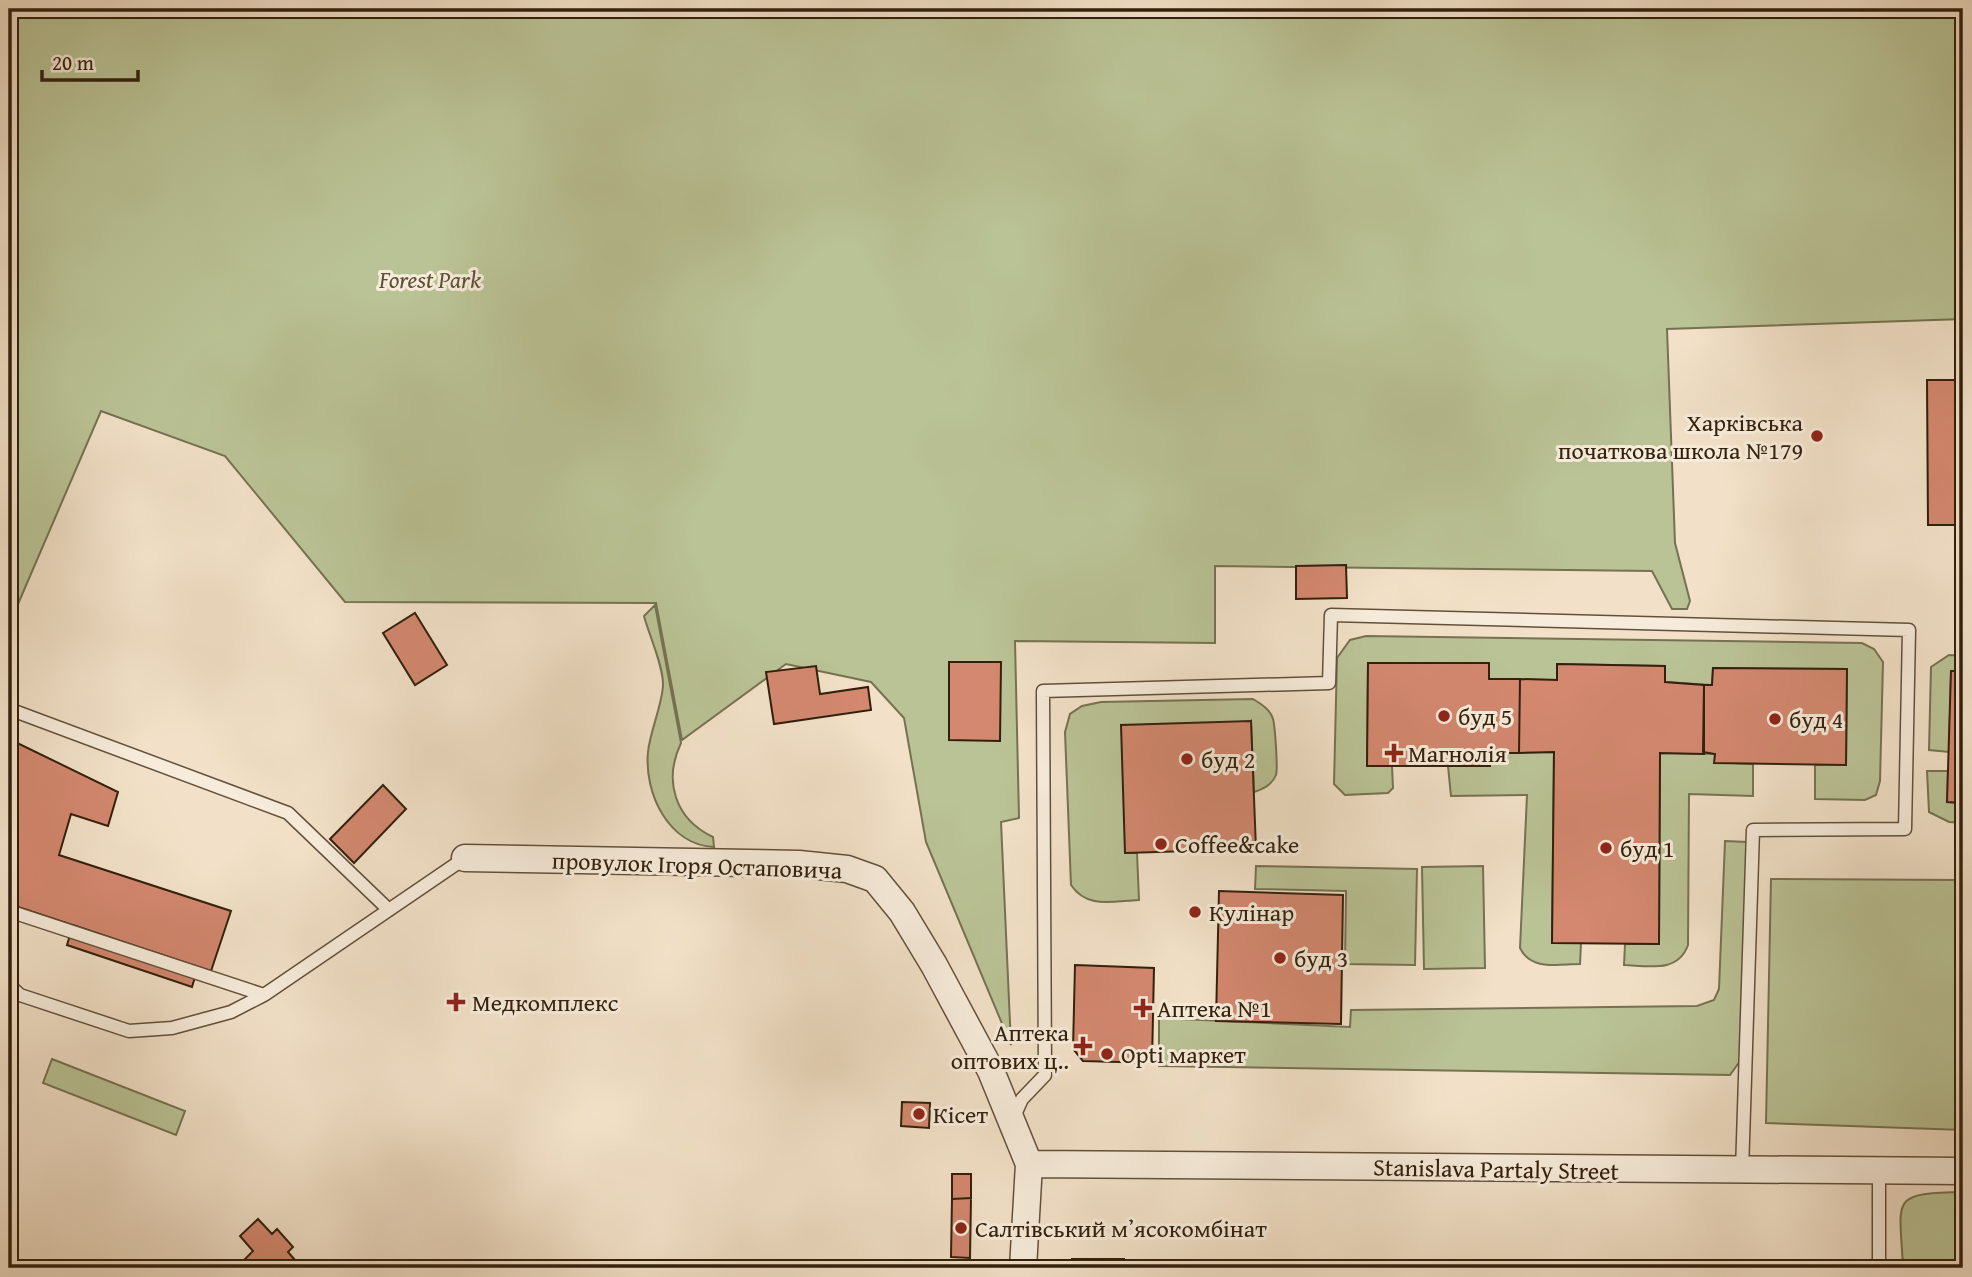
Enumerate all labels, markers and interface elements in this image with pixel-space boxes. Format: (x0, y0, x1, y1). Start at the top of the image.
scale bar (42, 38, 138, 82)
text: 20 m (52, 47, 94, 78)
park label: Forest Park (378, 262, 481, 297)
place label: Харківська початкова школа №179 (1558, 405, 1804, 468)
marker: Харківська початкова школа №179 (1809, 428, 1825, 444)
place label: буд 5 (1458, 699, 1512, 734)
place label: буд 4 (1789, 702, 1843, 737)
marker: буд 5 (1436, 708, 1452, 724)
marker: буд 4 (1767, 711, 1783, 727)
place label: Магнолія (1408, 736, 1507, 771)
place label: буд 2 (1201, 742, 1255, 777)
marker: Магнолія (1386, 745, 1402, 761)
marker: буд 2 (1179, 751, 1195, 767)
place label: Coffee&cake (1175, 827, 1299, 862)
place label: буд 1 (1620, 831, 1674, 866)
marker: Coffee&cake (1153, 836, 1169, 852)
marker: буд 1 (1598, 840, 1614, 856)
street label: провулок Ігоря Остаповича (551, 842, 843, 888)
place label: Кулінар (1209, 895, 1294, 930)
marker: Кулінар (1187, 904, 1203, 920)
place label: буд 3 (1294, 941, 1348, 976)
marker: буд 3 (1272, 950, 1288, 966)
place label: Медкомплекс (472, 985, 619, 1020)
place label: Аптека №1 (1157, 991, 1271, 1026)
marker: Медкомплекс (446, 992, 466, 1012)
marker: Аптека №1 (1135, 1000, 1151, 1016)
place label: Аптека оптових ц‥ (951, 1015, 1070, 1078)
place label: Opti маркет (1121, 1037, 1246, 1072)
marker: Аптека оптових ц‥ (1075, 1038, 1091, 1054)
marker: Opti маркет (1099, 1046, 1115, 1062)
place label: Кісет (933, 1097, 988, 1132)
marker: Кісет (911, 1106, 927, 1122)
street label: Stanislava Partaly Street (1373, 1149, 1620, 1189)
place label: Салтівський мʼясокомбінат (975, 1211, 1267, 1246)
marker: Салтівський мʼясокомбінат (953, 1220, 969, 1236)

